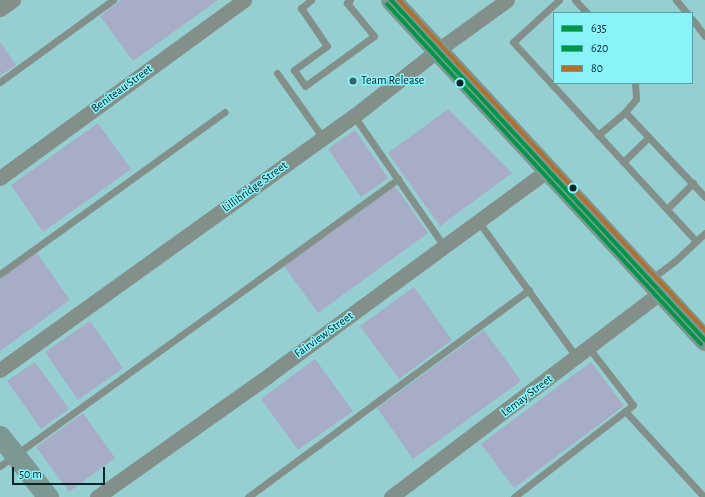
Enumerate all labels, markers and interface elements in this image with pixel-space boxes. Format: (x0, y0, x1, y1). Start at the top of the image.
legend (553, 12, 693, 84)
text: 635 (591, 22, 607, 34)
text: 620 (591, 42, 608, 54)
street label: Beniteau Street (89, 62, 155, 116)
text: 80 (591, 62, 603, 74)
place label: Team Release (361, 74, 424, 88)
marker: Team Release (348, 76, 358, 86)
unlabelled marker (455, 78, 465, 88)
street label: Lillibridge Street (219, 158, 291, 216)
unlabelled marker (568, 183, 578, 193)
street label: Fairview Street (292, 309, 356, 361)
street label: Lemay Street (498, 372, 556, 420)
scale bar (14, 459, 107, 485)
text: 50 m (19, 468, 42, 480)

